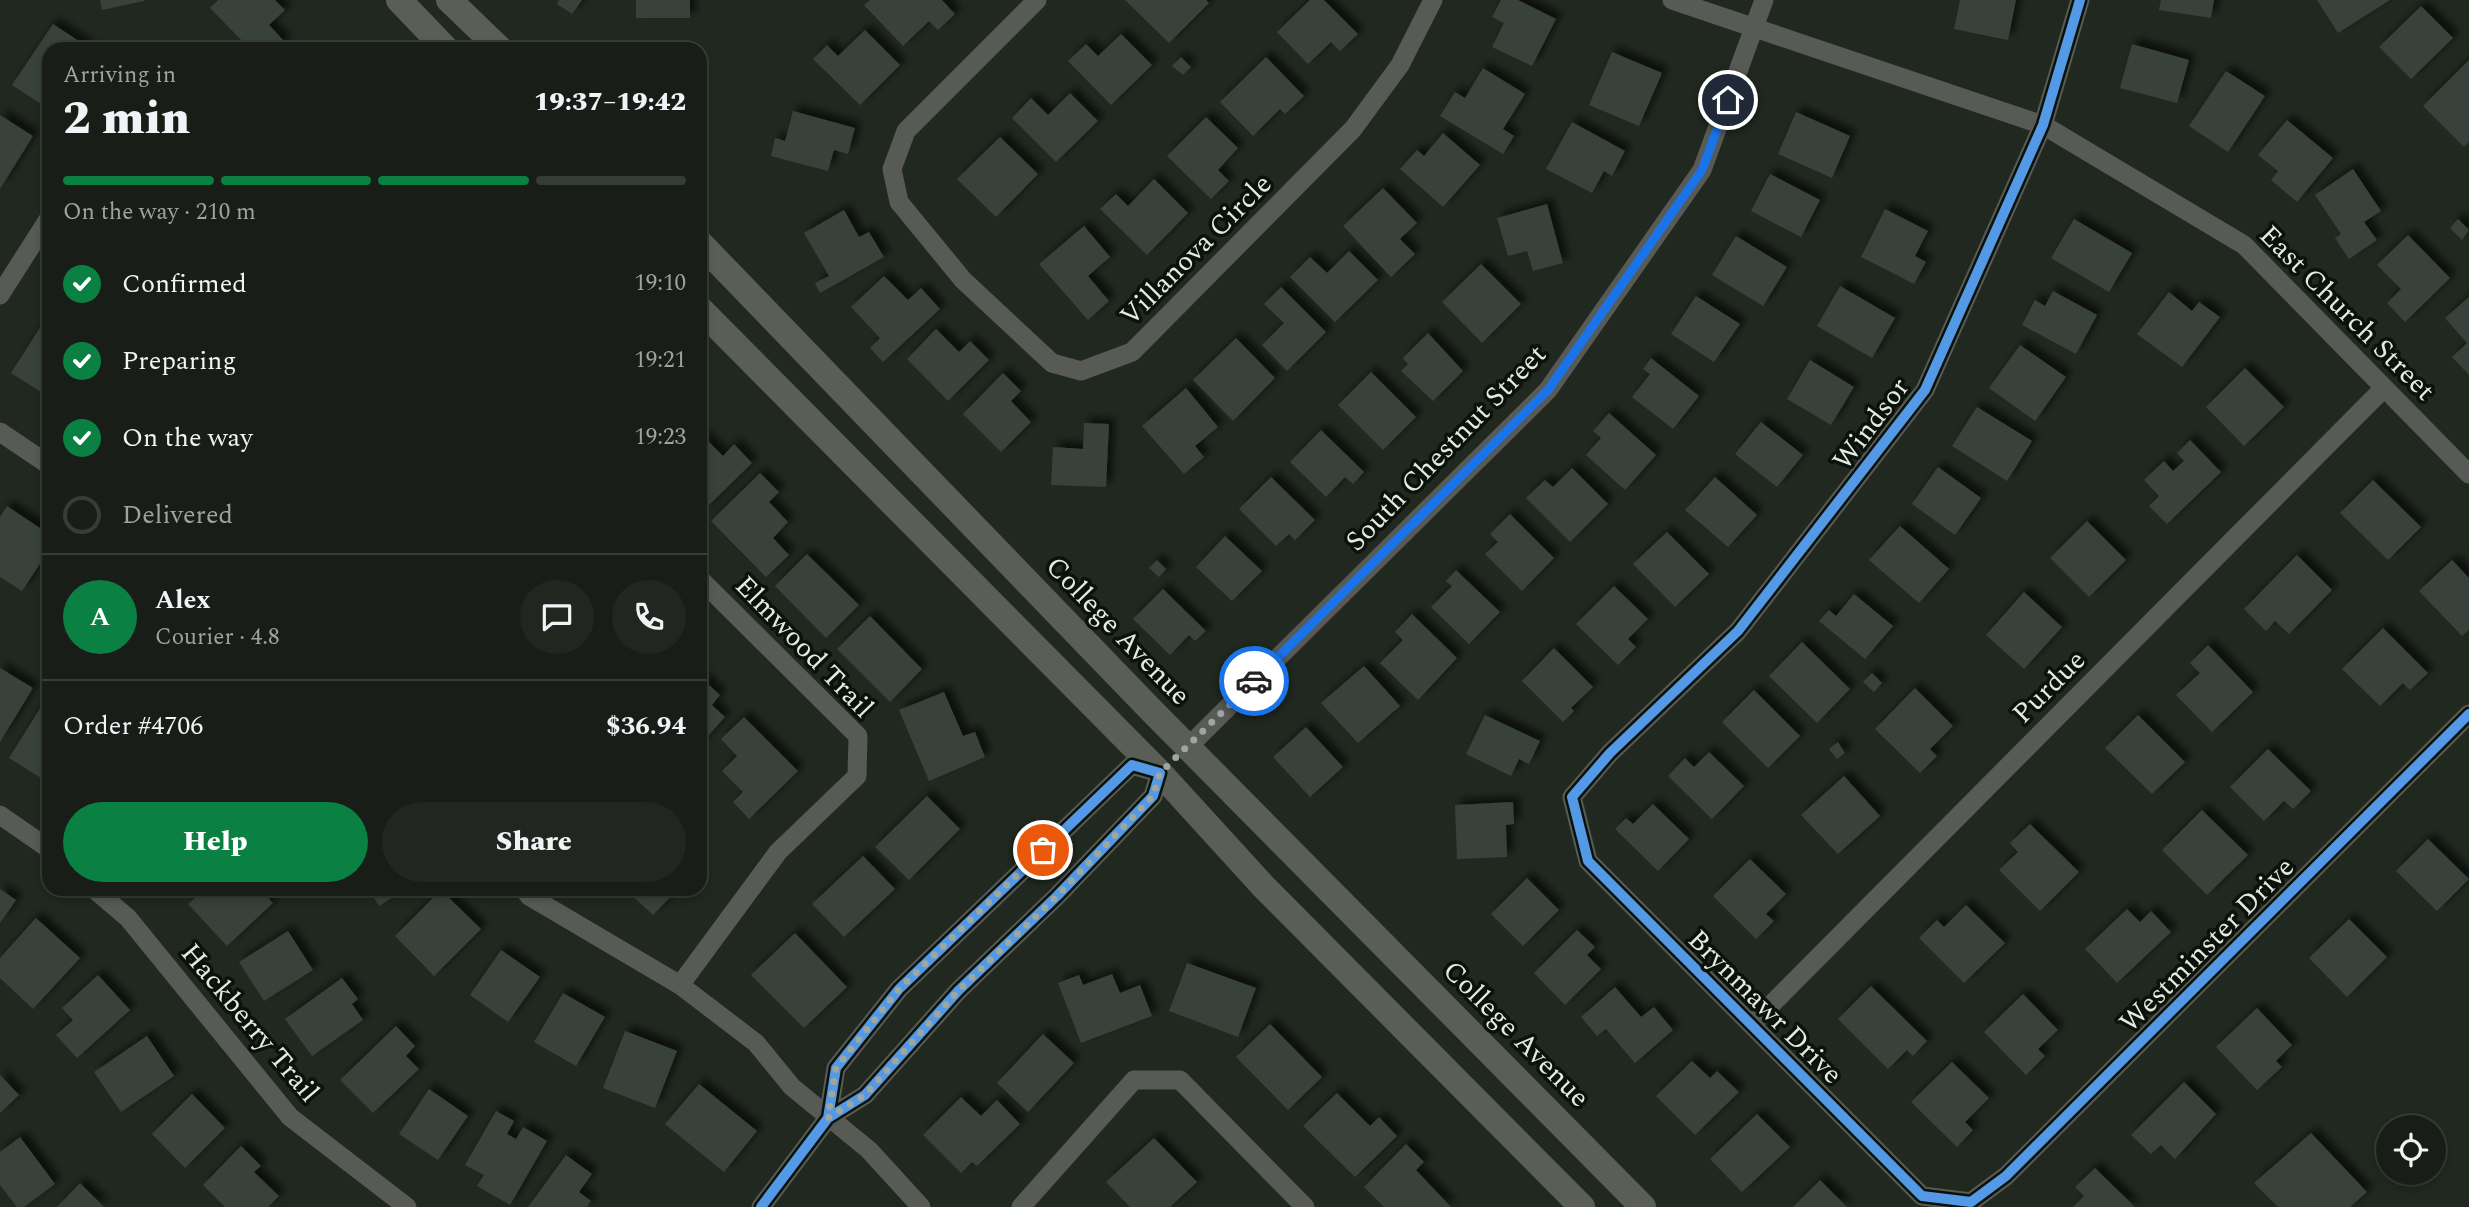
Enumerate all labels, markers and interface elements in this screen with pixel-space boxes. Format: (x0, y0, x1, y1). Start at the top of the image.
text: Arriving in (63, 58, 176, 93)
pin (1698, 70, 1758, 130)
icon: home (1709, 81, 1747, 119)
text: 19:37–19:42 (534, 82, 686, 122)
text: 2 min (63, 84, 190, 154)
street label: Villanova Circle (1110, 164, 1282, 336)
text: On the way · 210 m (63, 195, 256, 230)
street label: East Church Street (2249, 215, 2445, 411)
text: Confirmed (122, 264, 247, 304)
icon: check (63, 265, 101, 303)
text: 19:10 (634, 266, 686, 301)
street label: South Chestnut Street (1335, 334, 1557, 562)
text: Preparing (122, 341, 236, 381)
icon: check (63, 342, 101, 380)
text: 19:21 (634, 343, 686, 378)
street label: Windsor (1822, 369, 1920, 479)
text: On the way (122, 418, 253, 458)
icon: check (63, 419, 101, 457)
text: 19:23 (634, 420, 686, 455)
text: Delivered (122, 495, 233, 535)
street label: College Avenue (1035, 547, 1201, 716)
street label: Elmwood Trail (724, 566, 884, 728)
text: Alex (155, 580, 210, 620)
button: chat (520, 580, 594, 654)
button: phone (612, 580, 686, 654)
text: A (90, 597, 110, 637)
text: Courier · 4.8 (155, 620, 280, 655)
street label: Purdue (2002, 640, 2096, 734)
courier (1219, 646, 1289, 716)
icon: car (1235, 662, 1273, 700)
text: Order #4706 (63, 706, 203, 746)
text: $36.94 (606, 706, 686, 746)
button: Help (63, 802, 368, 882)
button: Share (382, 802, 686, 882)
pin (1013, 820, 1073, 880)
icon: bag (1024, 831, 1062, 869)
street label: Westminster Drive (2109, 847, 2305, 1043)
street label: Brynmawr Drive (1677, 919, 1853, 1095)
street label: Hackberry Trail (170, 934, 330, 1112)
street label: College Avenue (1432, 950, 1600, 1118)
map controls (2376, 1115, 2446, 1185)
button: locate (2376, 1115, 2446, 1185)

